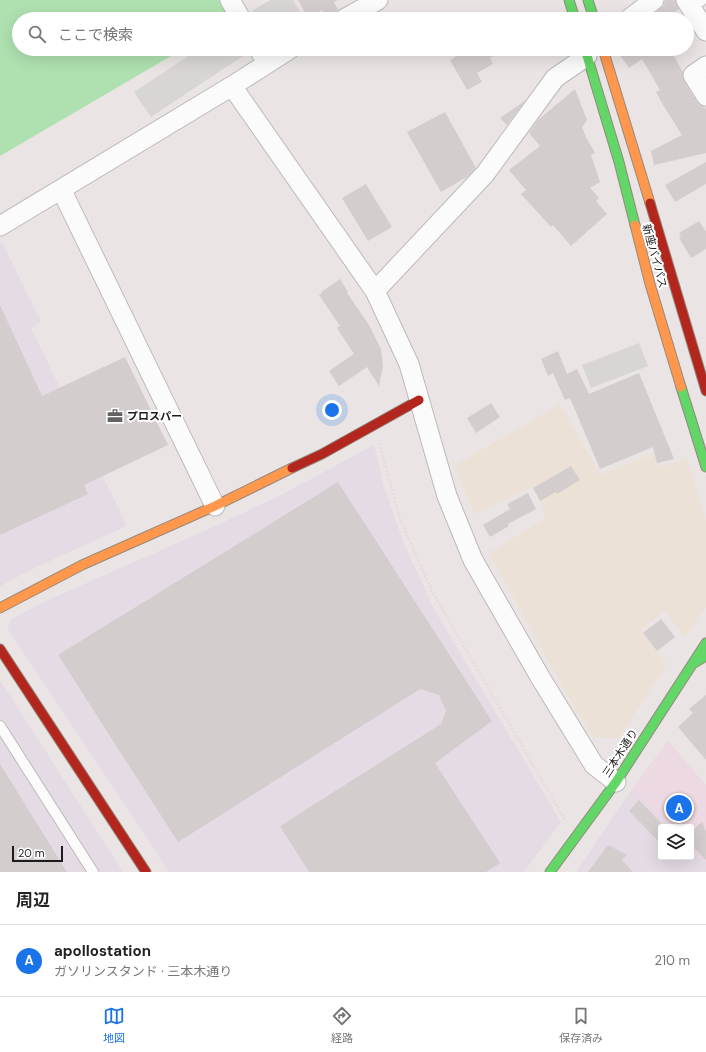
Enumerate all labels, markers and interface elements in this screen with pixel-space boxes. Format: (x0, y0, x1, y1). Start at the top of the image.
search box (12, 12, 694, 56)
icon: search (26, 23, 48, 45)
text: ここで検索 (58, 25, 133, 45)
street label: 新座バイパス (640, 222, 670, 290)
your location (322, 400, 342, 420)
office icon: プロスパー (106, 407, 124, 425)
place label: プロスパー (127, 409, 182, 423)
street label: 三本木通り (599, 726, 641, 780)
pin: A (666, 793, 692, 823)
map controls (658, 824, 694, 860)
button: layers (658, 824, 694, 860)
scale bar (12, 844, 63, 863)
text: 20 m (18, 846, 44, 860)
text: 周辺 (16, 889, 50, 911)
text: apollostation (54, 941, 151, 961)
text: A (24, 952, 34, 969)
text: 210 m (655, 952, 690, 969)
text: ガソリンスタンド · 三本木通り (54, 963, 232, 980)
tab: 地図 (103, 1005, 125, 1045)
tab: 経路 (331, 1005, 353, 1045)
tab: 保存済み (559, 1005, 603, 1045)

